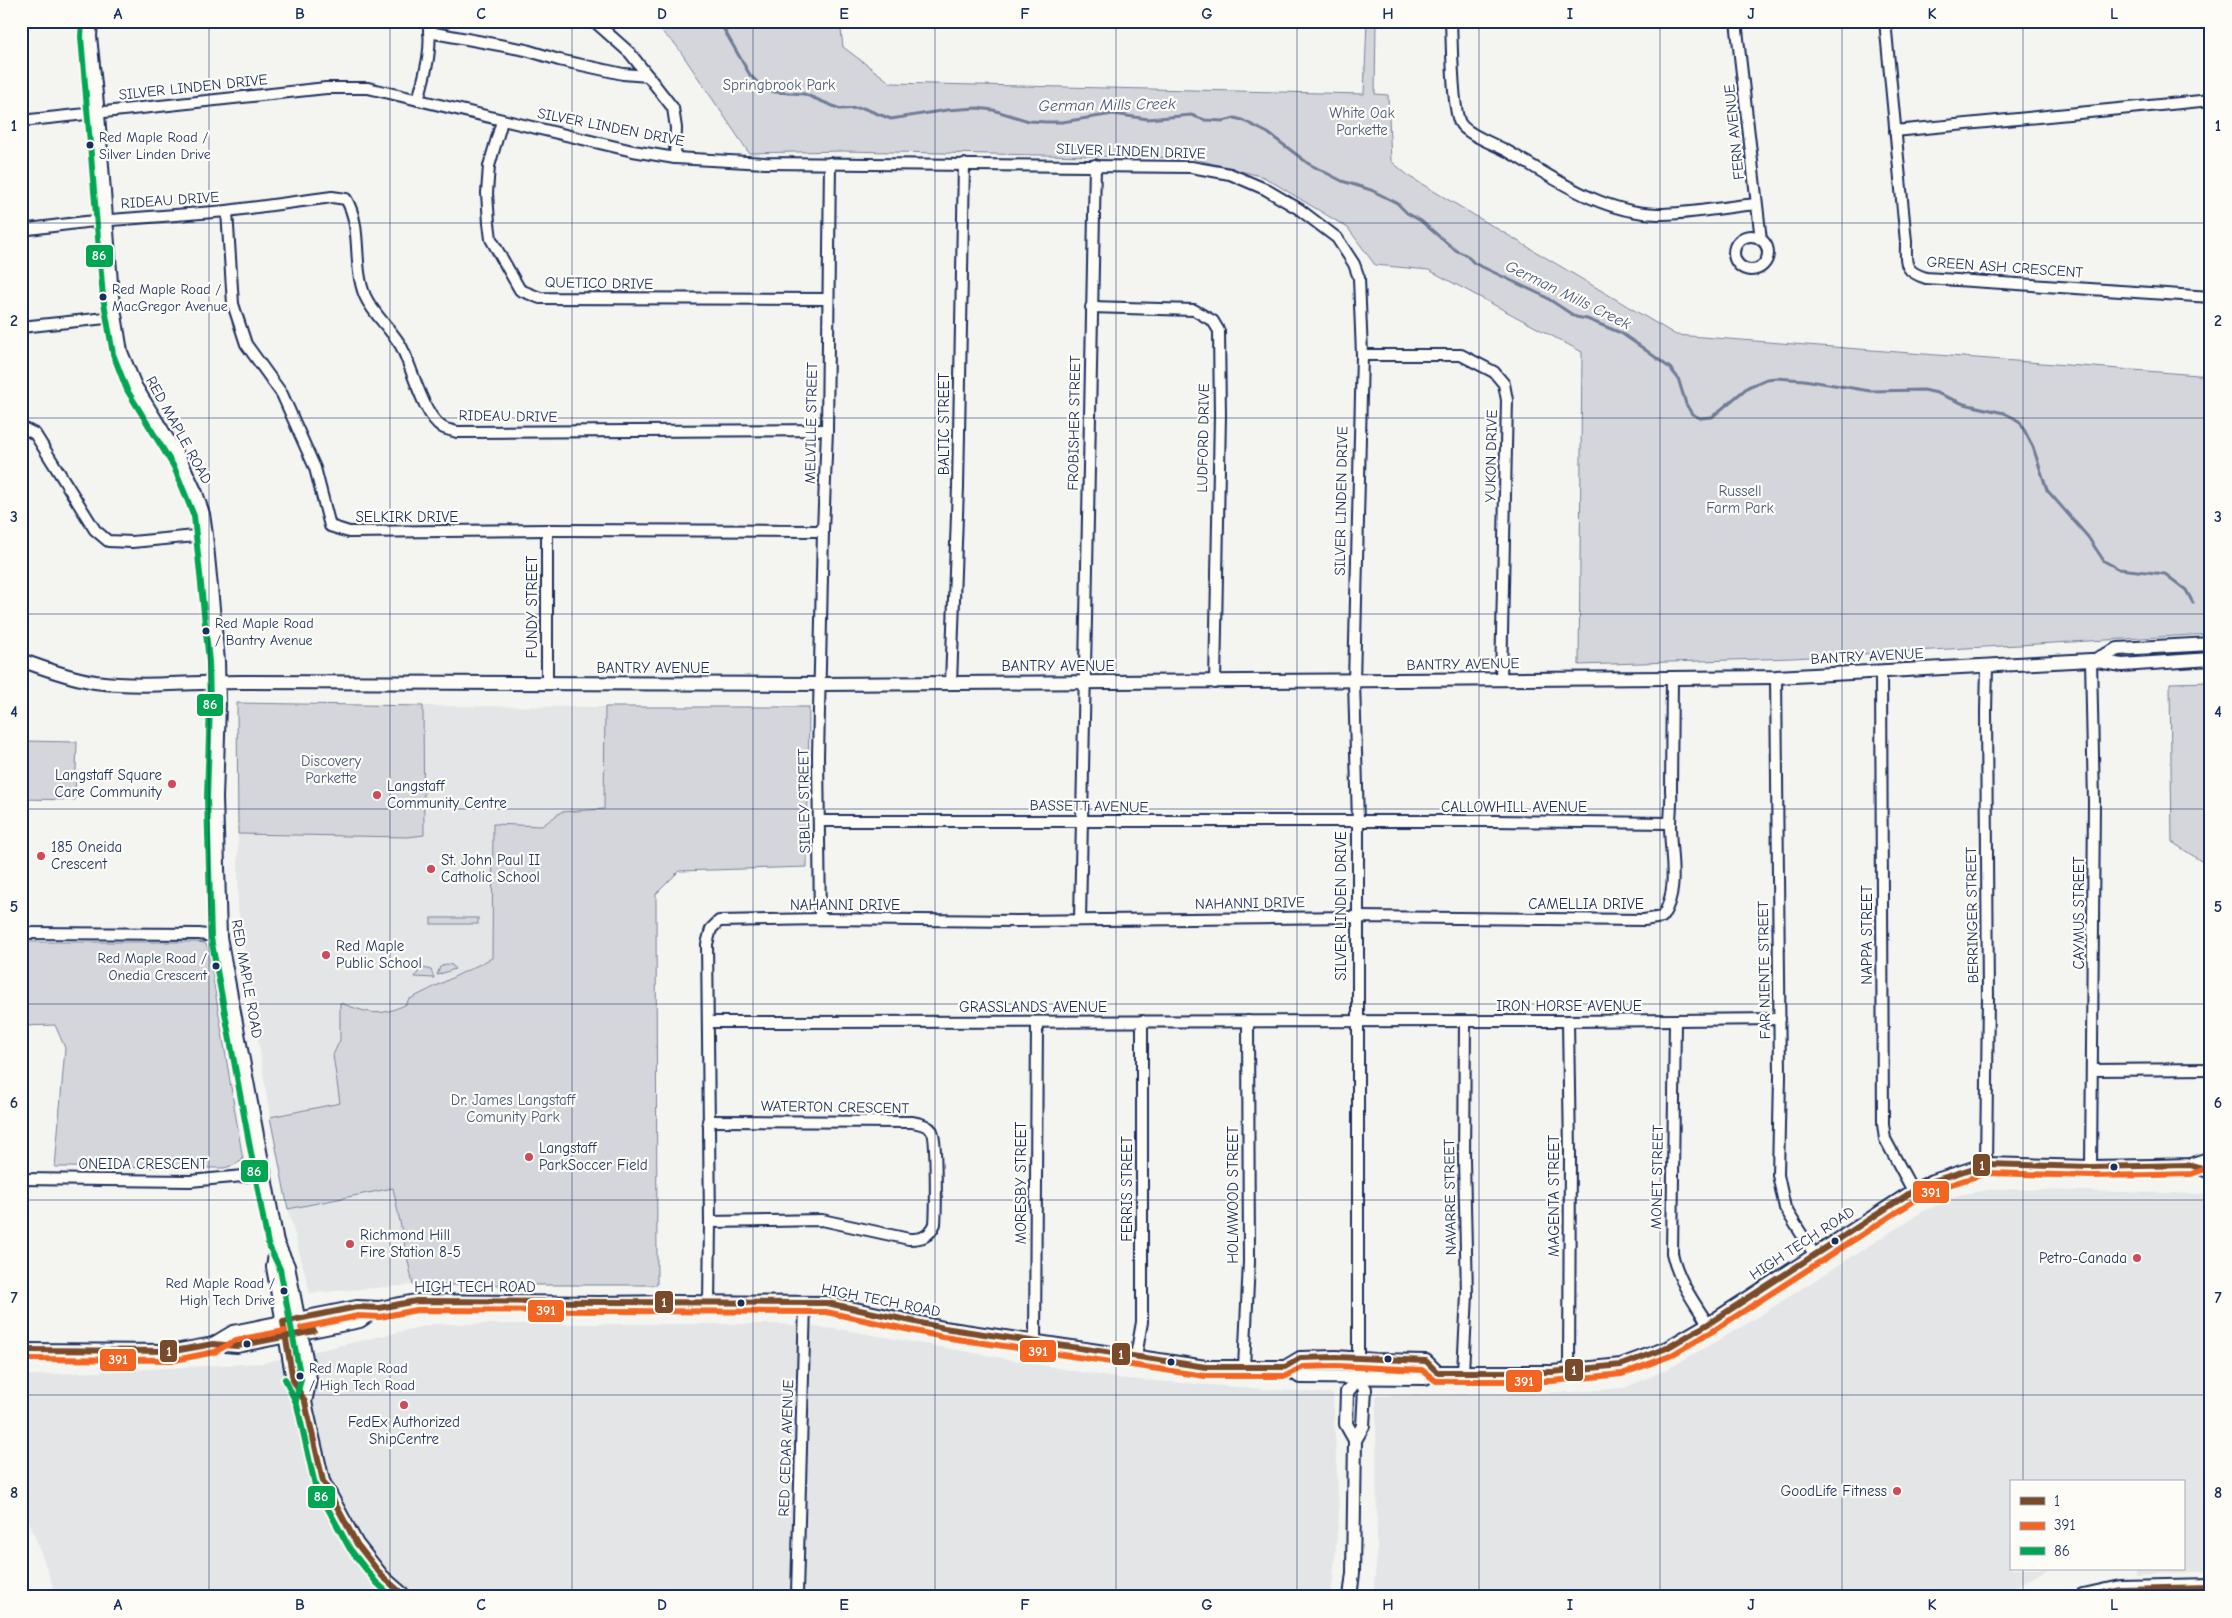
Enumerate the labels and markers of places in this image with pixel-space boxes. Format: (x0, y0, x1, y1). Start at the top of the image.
place label: Red Maple Road / Silver Linden Drive (99, 129, 211, 163)
marker: Red Maple Road / Silver Linden Drive (85, 140, 95, 150)
place label: Red Maple Road / MacGregor Avenue (112, 281, 228, 315)
marker: Red Maple Road / MacGregor Avenue (98, 292, 108, 302)
place label: Red Maple Road / Bantry Avenue (215, 615, 314, 649)
marker: Red Maple Road / Bantry Avenue (201, 626, 211, 636)
place label: Langstaff Square Care Community (55, 766, 162, 801)
place label: Langstaff Community Centre (387, 777, 507, 812)
marker: Langstaff Square Care Community (166, 778, 178, 790)
marker: Langstaff Community Centre (371, 789, 383, 801)
place label: 185 Oneida Crescent (51, 838, 122, 873)
marker: 185 Oneida Crescent (35, 850, 47, 862)
place label: St. John Paul II Catholic School (441, 851, 540, 886)
marker: St. John Paul II Catholic School (425, 863, 437, 875)
place label: Red Maple Public School (336, 937, 422, 972)
marker: Red Maple Public School (320, 949, 332, 961)
place label: Red Maple Road / Onedia Crescent (98, 950, 208, 984)
marker: Red Maple Road / Onedia Crescent (211, 961, 221, 971)
place label: Langstaff ParkSoccer Field (539, 1139, 648, 1174)
marker: Langstaff ParkSoccer Field (523, 1151, 535, 1163)
unlabelled marker (2109, 1162, 2119, 1172)
place label: Richmond Hill Fire Station 8-5 (360, 1226, 461, 1261)
unlabelled marker (1830, 1236, 1840, 1246)
marker: Richmond Hill Fire Station 8-5 (344, 1238, 356, 1250)
place label: Petro-Canada (2039, 1249, 2127, 1267)
marker: Petro-Canada (2131, 1252, 2143, 1264)
place label: Red Maple Road / High Tech Drive (166, 1275, 275, 1309)
marker: Red Maple Road / High Tech Drive (279, 1286, 289, 1296)
unlabelled marker (736, 1298, 746, 1308)
unlabelled marker (242, 1339, 252, 1349)
unlabelled marker (1383, 1354, 1393, 1364)
unlabelled marker (1166, 1357, 1176, 1367)
place label: Red Maple Road / High Tech Road (309, 1360, 415, 1394)
marker: Red Maple Road / High Tech Road (295, 1371, 305, 1381)
marker: FedEx Authorized ShipCentre (398, 1399, 410, 1411)
place label: FedEx Authorized ShipCentre (348, 1413, 460, 1448)
place label: GoodLife Fitness (1780, 1482, 1887, 1500)
marker: GoodLife Fitness (1891, 1485, 1903, 1497)

